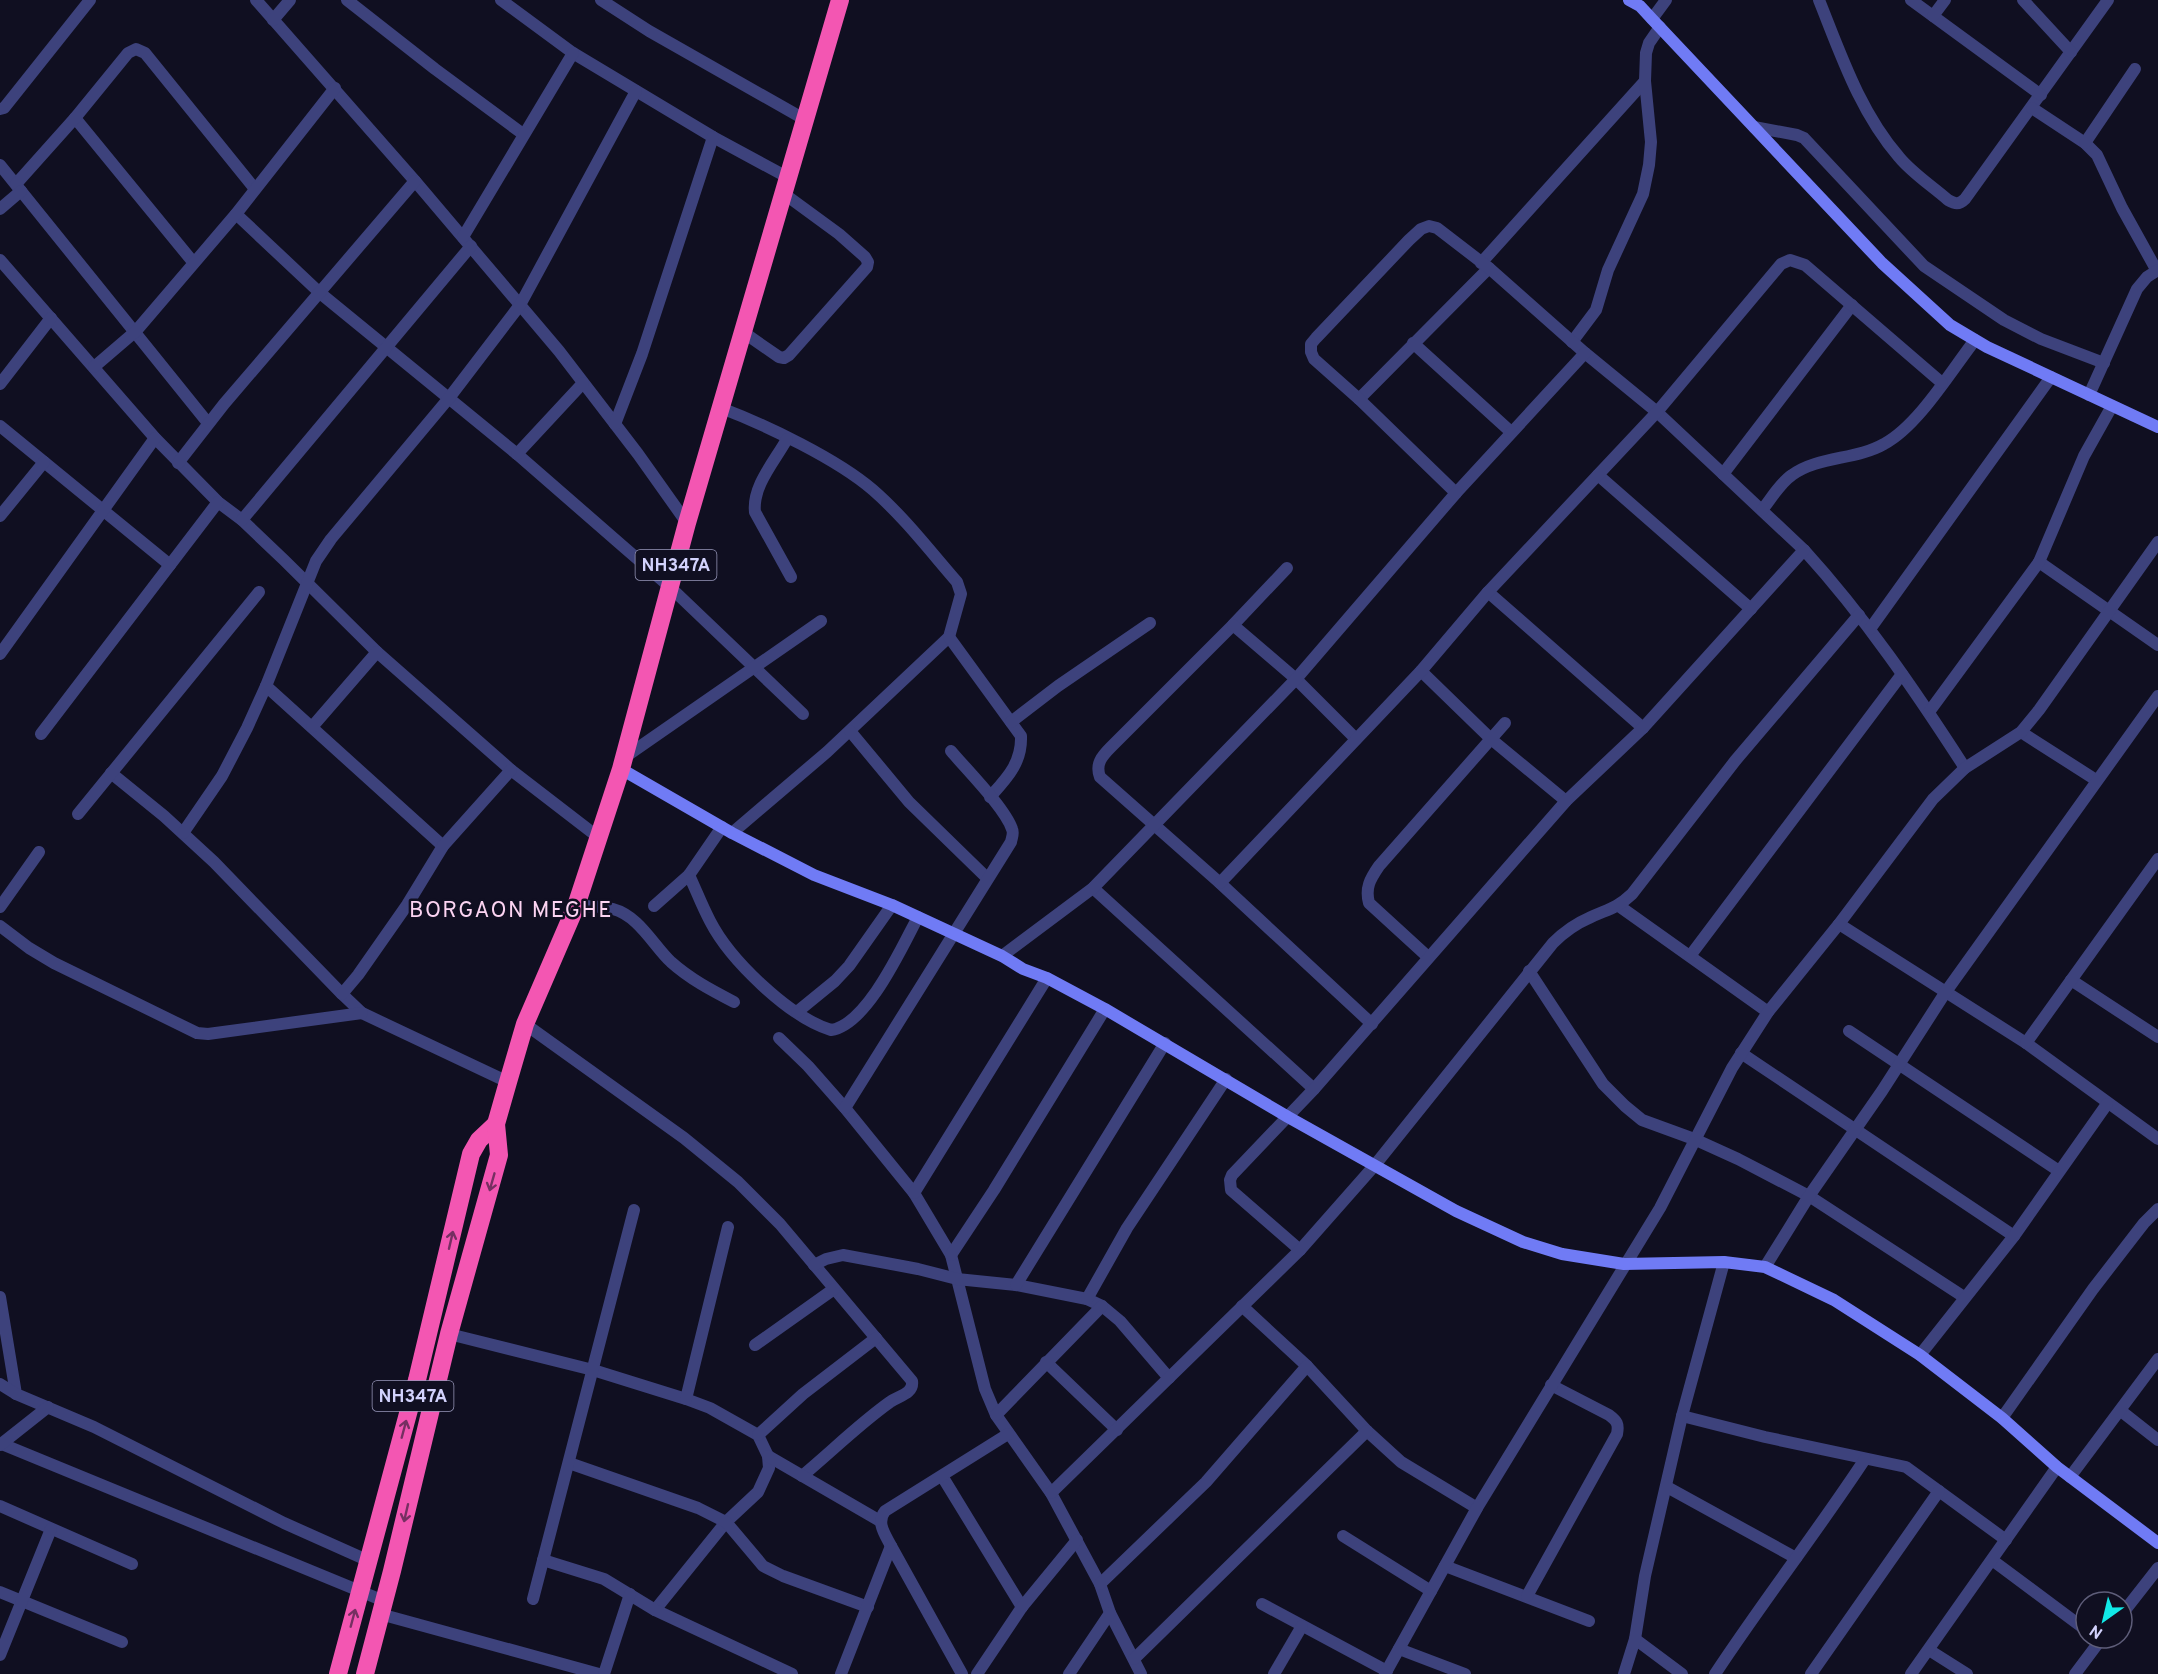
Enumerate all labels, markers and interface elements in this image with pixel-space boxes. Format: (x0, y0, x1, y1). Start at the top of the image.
road number: NH347A (636, 550, 716, 580)
district label: BORGAON MEGHE (409, 898, 613, 925)
one-way arrow (486, 1172, 497, 1191)
one-way arrow (445, 1231, 457, 1250)
road number: NH347A (372, 1381, 454, 1411)
one-way arrow (399, 1420, 410, 1439)
one-way arrow (400, 1503, 412, 1522)
north arrow (2074, 1590, 2134, 1650)
one-way arrow (348, 1609, 360, 1628)
text: N (2086, 1619, 2107, 1642)

